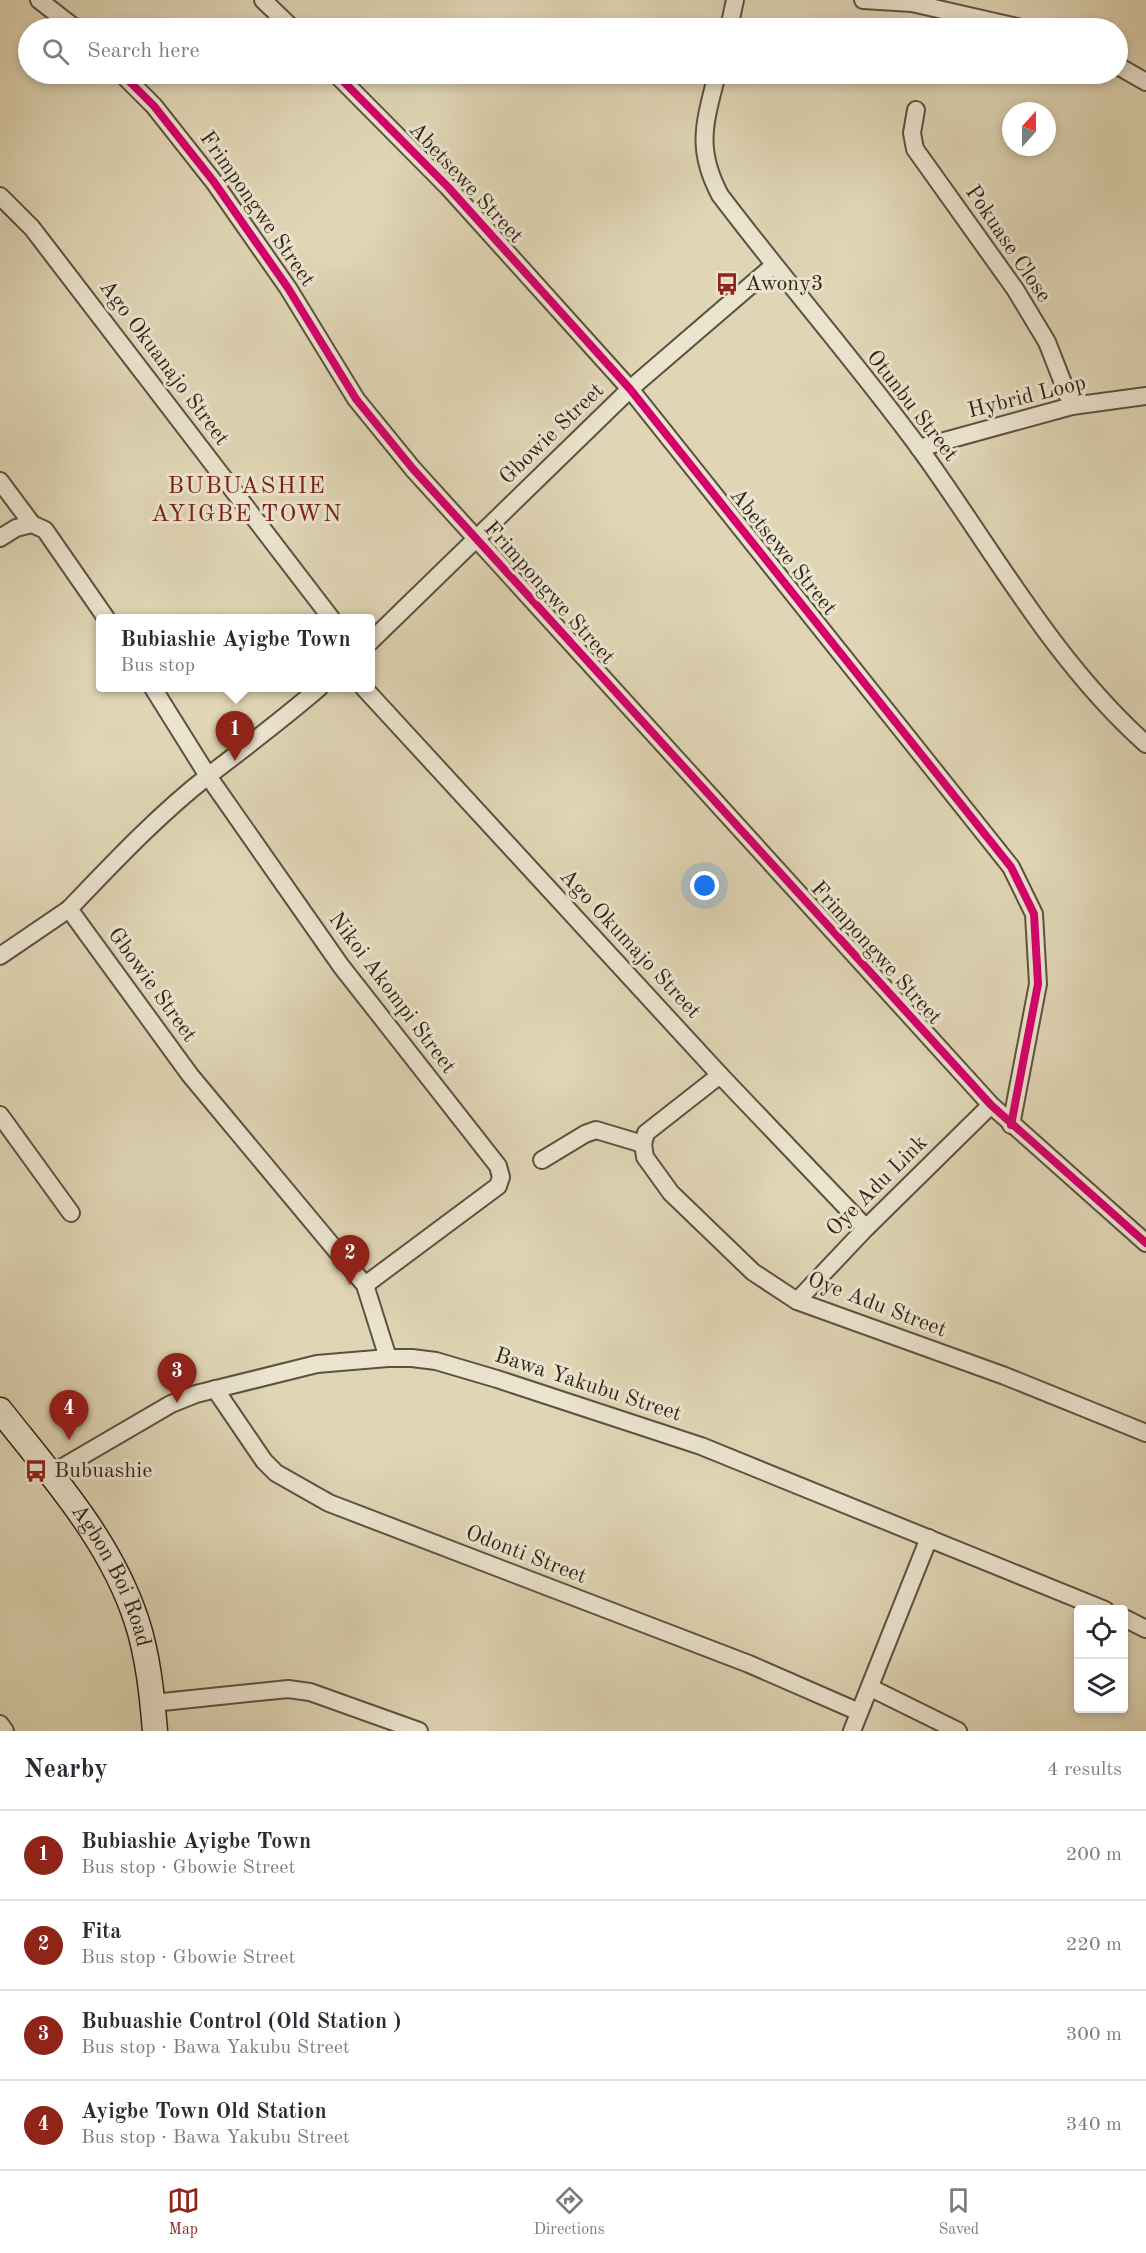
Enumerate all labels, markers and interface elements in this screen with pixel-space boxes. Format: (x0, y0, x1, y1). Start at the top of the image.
search box (18, 18, 1128, 84)
icon: search (39, 35, 72, 68)
text: Search here (87, 40, 200, 62)
north arrow (1002, 102, 1056, 156)
street label: Abetsewe Street (405, 118, 527, 248)
street label: Frimpongwe Street (195, 127, 319, 291)
street label: Pokuase Close (961, 182, 1055, 306)
bus stop icon: Awony3 (714, 271, 740, 297)
place label: Awony3 (745, 273, 824, 295)
street label: Ago Okuanajo Street (95, 276, 233, 450)
street label: Otunbu Street (862, 346, 962, 466)
street label: Hybrid Loop (966, 372, 1088, 422)
street label: Gbowie Street (496, 379, 608, 489)
district label: BUBUASHIE AYIGBE TOWN (151, 475, 343, 527)
street label: Abetsewe Street (725, 484, 841, 620)
street label: Frimpongwe Street (479, 517, 619, 669)
popup (96, 614, 375, 692)
text: Bubiashie Ayigbe Town (120, 629, 351, 651)
text: Bus stop (120, 656, 195, 676)
pin: 1 (216, 712, 254, 761)
street label: Ago Okumajo Street (555, 865, 705, 1023)
your location (690, 871, 719, 900)
street label: Frimpongwe Street (806, 877, 946, 1029)
street label: Nikoi Akompi Street (324, 908, 460, 1078)
street label: Gbowie Street (103, 924, 201, 1046)
street label: Oye Adu Link (822, 1131, 932, 1241)
pin: 2 (330, 1236, 370, 1285)
street label: Oye Adu Street (805, 1268, 949, 1342)
street label: Bawa Yakubu Street (492, 1344, 684, 1426)
pin: 3 (158, 1354, 196, 1403)
pin: 4 (50, 1390, 88, 1440)
bus stop icon: Bubuashie (23, 1458, 49, 1484)
place label: Bubuashie (54, 1460, 152, 1482)
street label: Agbon Boi Road (67, 1500, 154, 1649)
street label: Odonti Street (462, 1522, 590, 1588)
map controls (1074, 1605, 1128, 1713)
button: locate (1074, 1605, 1128, 1659)
button: layers (1074, 1659, 1128, 1713)
text: Nearby (24, 1757, 108, 1783)
text: 4 results (1047, 1760, 1122, 1780)
text: Bubiashie Ayigbe Town (81, 1831, 311, 1853)
text: 1 (38, 1845, 49, 1865)
text: 200 m (1066, 1845, 1122, 1865)
text: Bus stop · Gbowie Street (81, 1858, 295, 1878)
text: Fita (81, 1921, 121, 1943)
text: 2 (38, 1935, 49, 1955)
text: 220 m (1066, 1935, 1122, 1955)
text: Bus stop · Gbowie Street (81, 1948, 295, 1968)
text: Bubuashie Control (Old Station ) (81, 2011, 401, 2033)
text: 3 (38, 2025, 49, 2045)
text: 300 m (1066, 2025, 1122, 2045)
text: Bus stop · Bawa Yakubu Street (81, 2038, 350, 2058)
text: Ayigbe Town Old Station (81, 2101, 327, 2123)
text: 4 (38, 2115, 49, 2135)
text: 340 m (1066, 2115, 1122, 2135)
text: Bus stop · Bawa Yakubu Street (81, 2128, 350, 2148)
tab: Map (167, 2184, 200, 2240)
tab: Directions (534, 2184, 605, 2240)
tab: Saved (938, 2184, 979, 2240)

